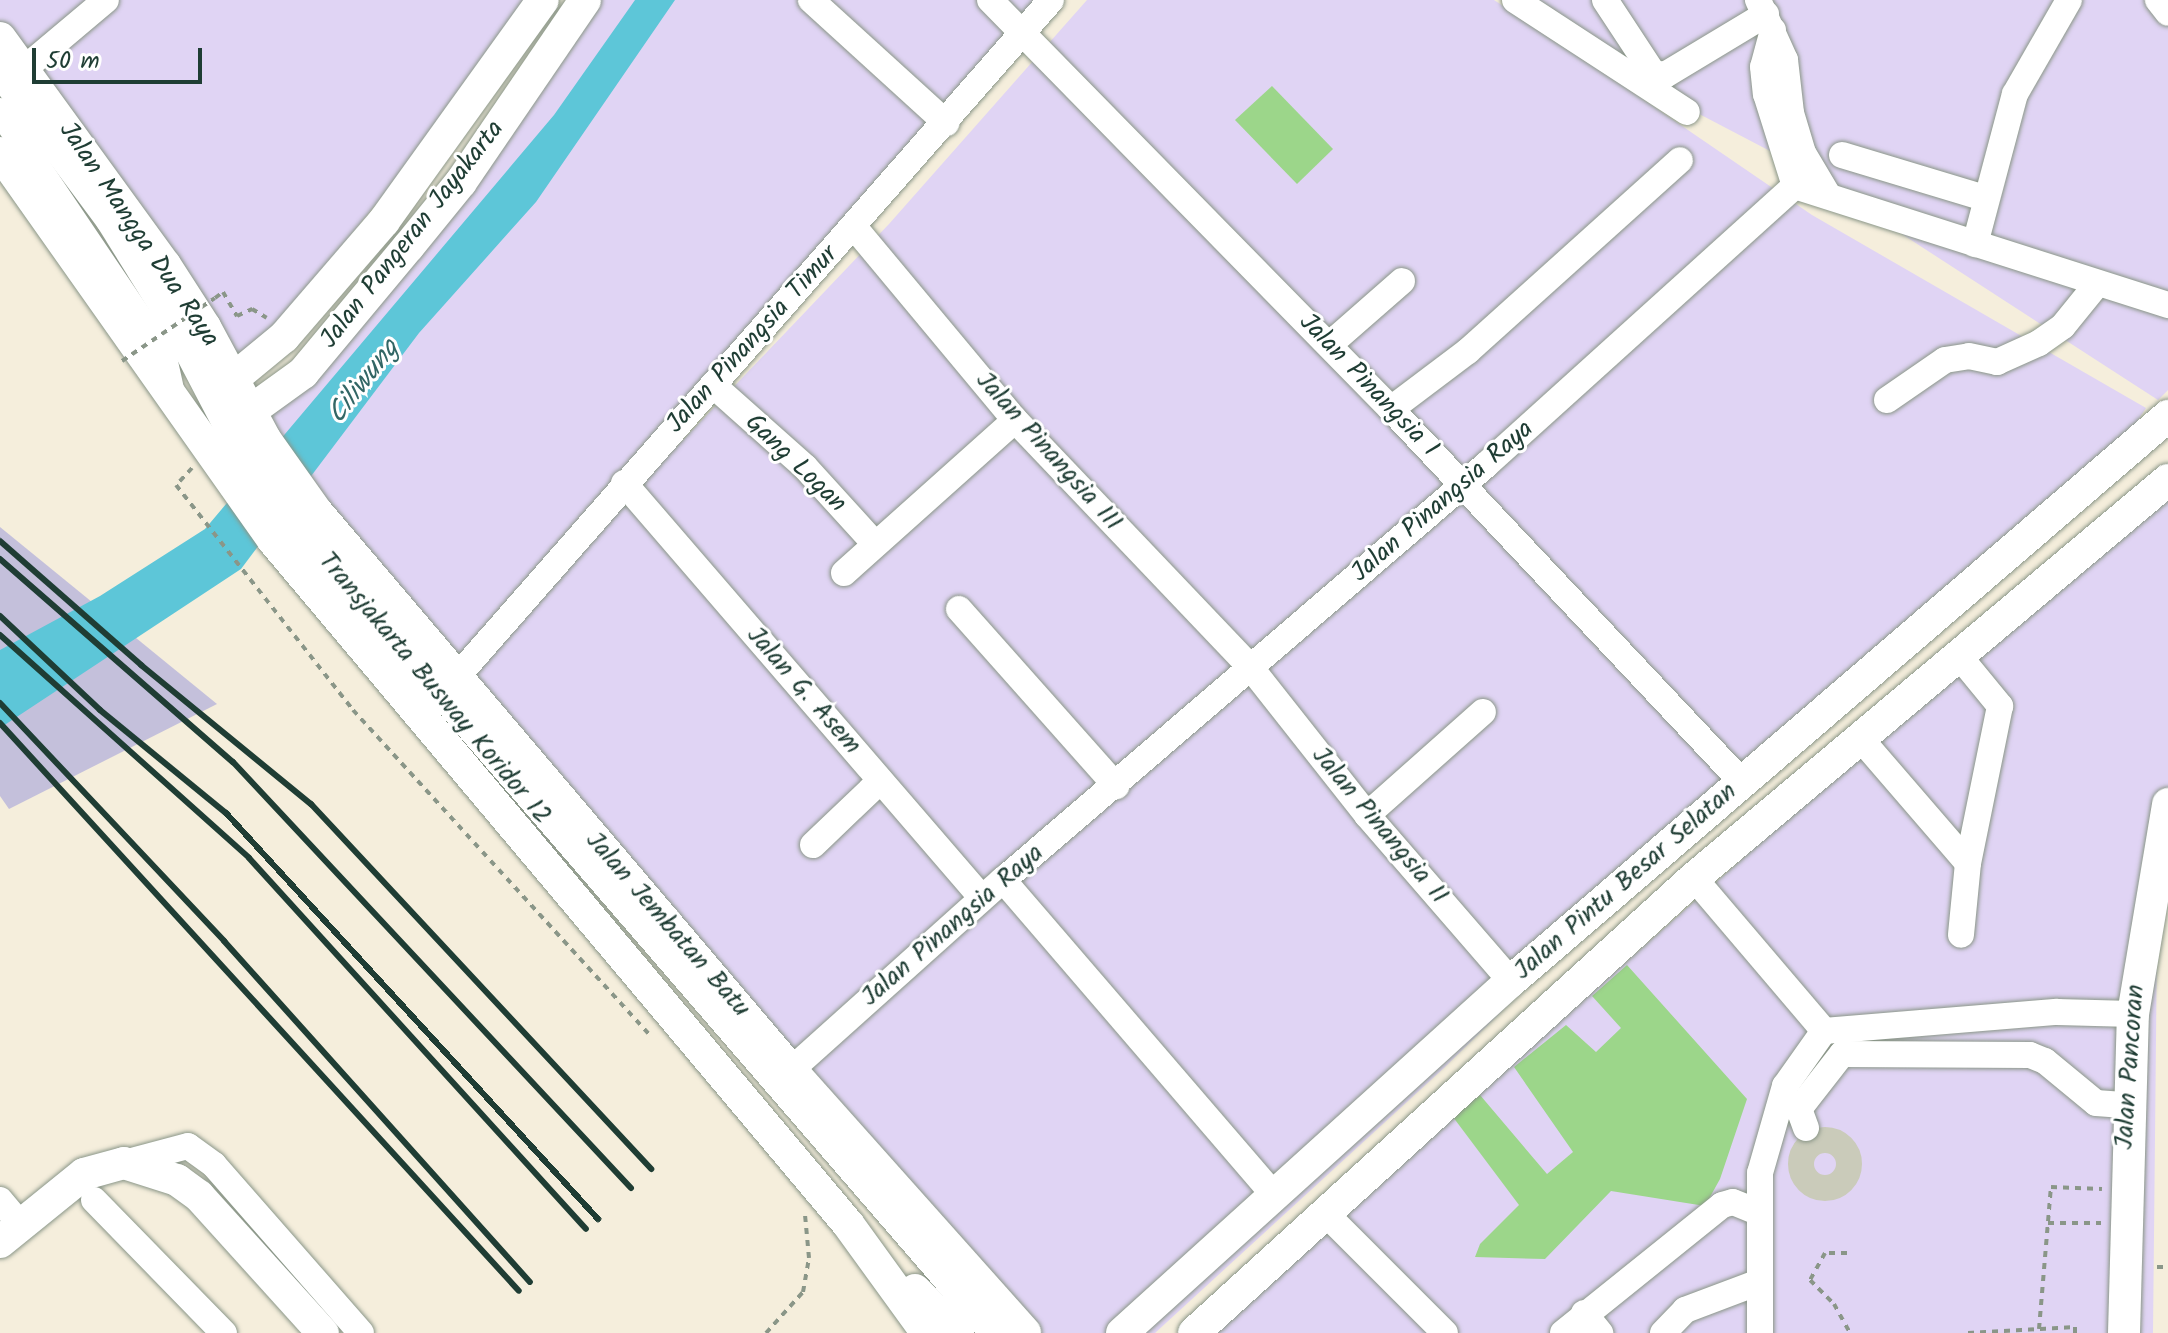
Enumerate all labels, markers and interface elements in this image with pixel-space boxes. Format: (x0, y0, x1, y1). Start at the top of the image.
scale bar (36, 32, 206, 82)
text: 50 m (46, 42, 100, 81)
street label: Jalan Pangeran Jayakarta (314, 115, 512, 355)
street label: Jalan Mangga Dua Raya (51, 117, 225, 353)
street label: Jalan Pinangsia Timur (661, 240, 845, 440)
street label: Jalan Pinangsia I (1292, 308, 1444, 464)
water label: Ciliwung (321, 333, 407, 431)
street label: Jalan Pinangsia III (968, 366, 1128, 538)
street label: Gang Logan (738, 408, 852, 520)
street label: Jalan Pinangsia Raya (1345, 414, 1541, 590)
street label: Transjakarta Busway Koridor 12 (311, 547, 557, 831)
street label: Jalan G. Asem (739, 621, 867, 761)
street label: Jalan Pinangsia II (1304, 741, 1454, 911)
street label: Jalan Pintu Besar Selatan (1508, 777, 1744, 987)
street label: Jalan Jembatan Batu (578, 826, 756, 1024)
street label: Jalan Pinangsia Raya (855, 838, 1051, 1014)
street label: Jalan Pancoran (2110, 983, 2152, 1151)

